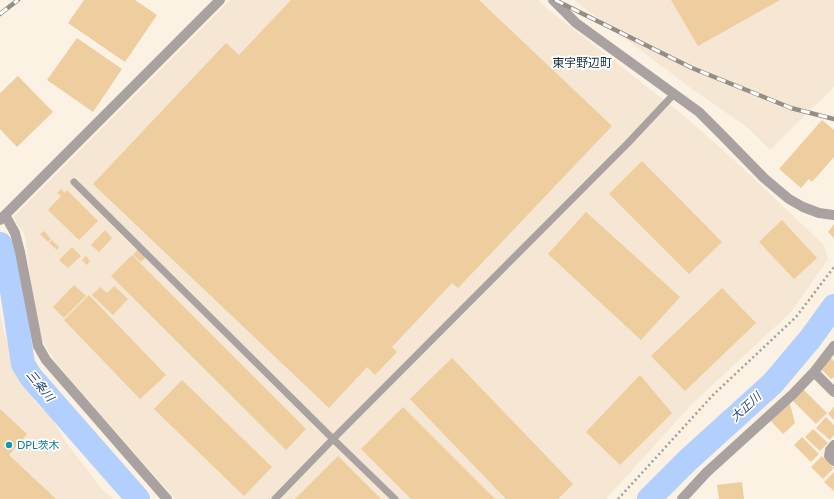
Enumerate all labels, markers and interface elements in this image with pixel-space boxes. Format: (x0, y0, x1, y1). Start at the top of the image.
district label: 東宇野辺町 (552, 56, 612, 70)
water label: 三条川 (23, 367, 57, 405)
water label: 大正川 (728, 390, 764, 424)
place label: DPL茨木 (17, 438, 60, 452)
marker: DPL茨木 (4, 440, 14, 450)

